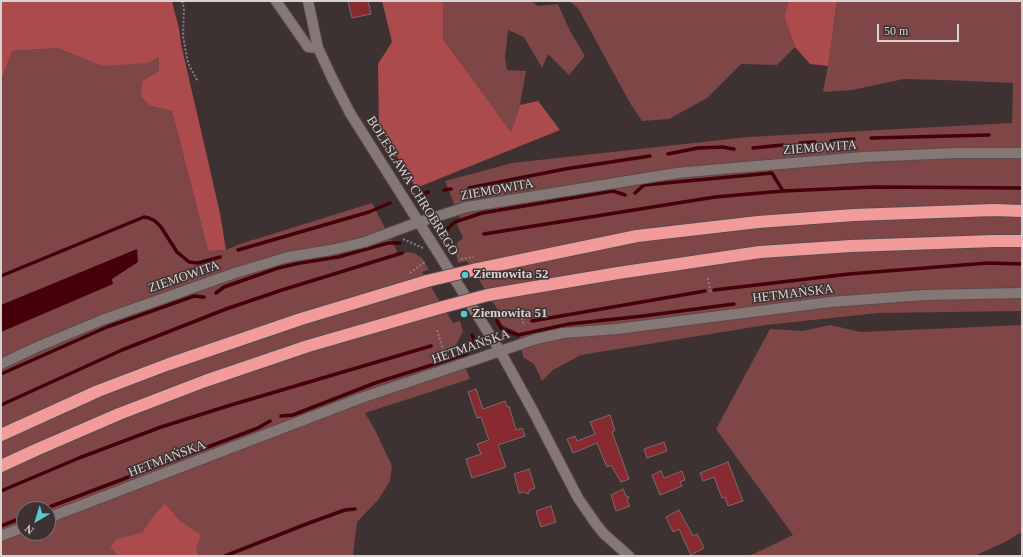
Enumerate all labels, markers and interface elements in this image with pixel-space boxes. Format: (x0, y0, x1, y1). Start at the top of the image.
scale bar (879, 16, 961, 42)
text: 50 m (884, 24, 908, 38)
street label: BOLESŁAWA CHROBREGO (363, 114, 461, 258)
street label: ZIEMOWITA (783, 138, 857, 158)
street label: ZIEMOWITA (459, 176, 535, 204)
street label: ZIEMOWITA (146, 258, 222, 296)
place label: Ziemowita 52 (473, 267, 548, 283)
marker: Ziemowita 52 (460, 270, 470, 280)
street label: HETMAŃSKA (752, 281, 834, 307)
place label: Ziemowita 51 (472, 306, 547, 322)
marker: Ziemowita 51 (459, 309, 469, 319)
street label: HETMAŃSKA (430, 326, 512, 368)
street label: HETMAŃSKA (126, 437, 208, 481)
north arrow (16, 501, 56, 541)
text: N (22, 522, 36, 537)

